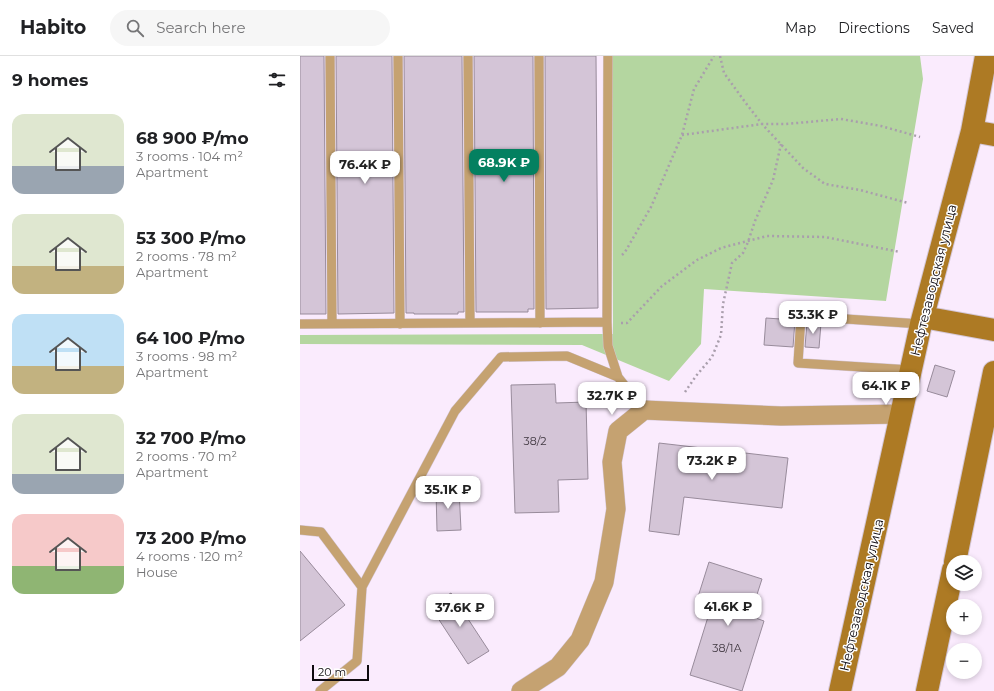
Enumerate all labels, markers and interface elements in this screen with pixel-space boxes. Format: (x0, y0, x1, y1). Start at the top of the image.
search box (110, 10, 390, 46)
text: Habito (20, 16, 86, 39)
icon: search (124, 17, 146, 39)
text: Search here (156, 18, 246, 37)
text: Map (785, 19, 816, 37)
text: Directions (838, 19, 910, 37)
text: Saved (932, 19, 974, 37)
icon: filters (266, 69, 288, 91)
text: 9 homes (12, 70, 88, 90)
text: 68 900 ₽/mo (136, 128, 249, 148)
icon: home (44, 130, 92, 178)
text: 3 rooms · 104 m² (136, 148, 243, 164)
pin: 68.9K ₽ (467, 149, 541, 183)
pin: 76.4K ₽ (328, 151, 402, 185)
text: 68.9K ₽ (478, 154, 530, 170)
text: 76.4K ₽ (339, 156, 391, 172)
text: Apartment (136, 164, 208, 180)
street label: Нефтезаводская улица (906, 202, 960, 358)
text: 53 300 ₽/mo (136, 228, 246, 248)
icon: home (44, 230, 92, 278)
text: 2 rooms · 78 m² (136, 248, 237, 264)
text: Apartment (136, 264, 208, 280)
pin: 53.3K ₽ (776, 301, 850, 335)
text: 53.3K ₽ (788, 306, 838, 322)
text: 64 100 ₽/mo (136, 328, 245, 348)
icon: home (44, 330, 92, 378)
text: 3 rooms · 98 m² (136, 348, 237, 364)
text: Apartment (136, 364, 208, 380)
pin: 64.1K ₽ (849, 372, 923, 406)
text: 64.1K ₽ (861, 377, 911, 393)
pin: 32.7K ₽ (575, 382, 649, 416)
text: 32.7K ₽ (587, 387, 637, 403)
text: 32 700 ₽/mo (136, 428, 246, 448)
icon: home (44, 430, 92, 478)
house number: 38/2 (523, 434, 547, 448)
pin: 73.2K ₽ (675, 447, 749, 481)
text: 2 rooms · 70 m² (136, 448, 237, 464)
text: 73.2K ₽ (687, 452, 737, 468)
text: Apartment (136, 464, 208, 480)
pin: 35.1K ₽ (411, 476, 485, 510)
text: 35.1K ₽ (425, 481, 471, 497)
street label: Нефтезаводская улица (836, 517, 886, 673)
text: 73 200 ₽/mo (136, 528, 246, 548)
icon: home (44, 530, 92, 578)
text: 4 rooms · 120 m² (136, 548, 243, 564)
map controls (946, 555, 982, 679)
button: layers (946, 555, 982, 591)
text: House (136, 564, 178, 580)
pin: 41.6K ₽ (691, 593, 765, 627)
pin: 37.6K ₽ (423, 594, 497, 628)
text: 41.6K ₽ (704, 598, 752, 614)
text: 37.6K ₽ (435, 599, 485, 615)
button: + (946, 599, 982, 635)
house number: 38/1А (712, 641, 743, 655)
button: − (946, 643, 982, 679)
scale bar (312, 663, 369, 682)
text: 20 m (318, 665, 346, 679)

